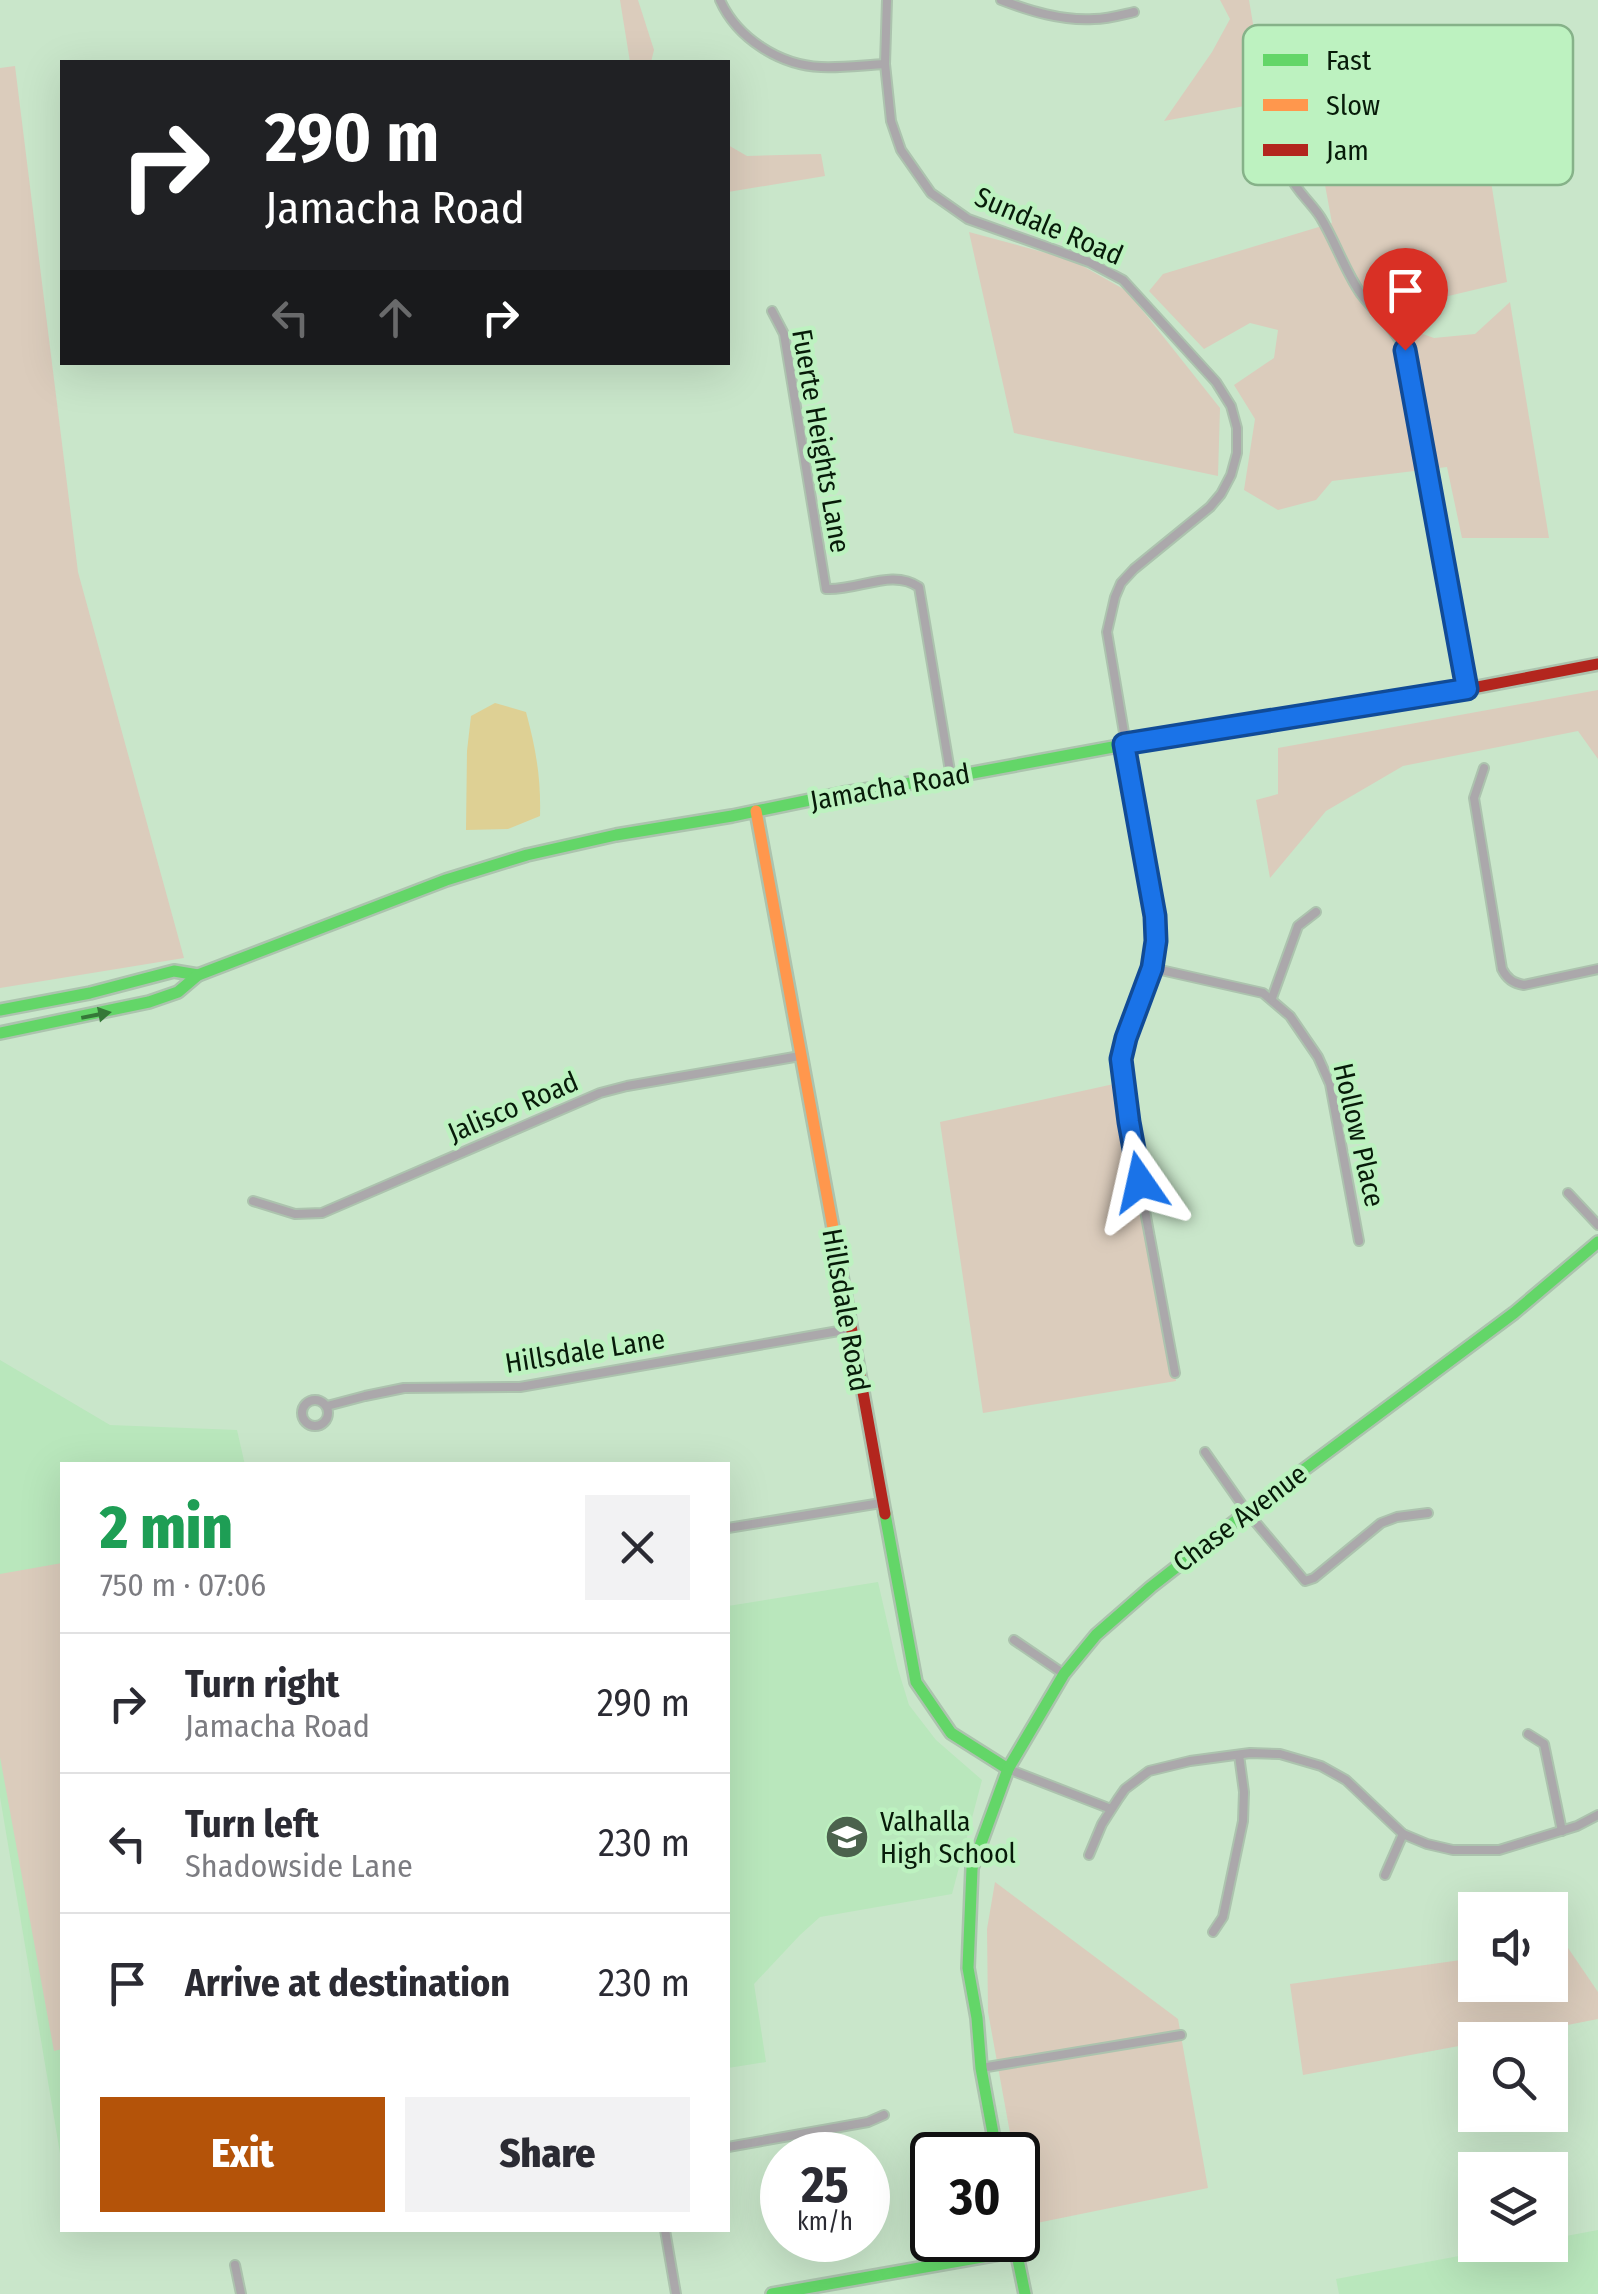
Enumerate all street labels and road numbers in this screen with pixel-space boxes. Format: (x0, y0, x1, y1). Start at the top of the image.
street label: Sundale Road (970, 180, 1128, 272)
street label: Fuerte Heights Lane (785, 327, 857, 555)
street label: Jamacha Road (808, 757, 972, 817)
street label: Hollow Place (1326, 1060, 1392, 1210)
street label: Jalisco Road (443, 1065, 583, 1149)
street label: Hillsdale Road (815, 1226, 877, 1394)
street label: Hillsdale Lane (503, 1322, 667, 1380)
street label: Chase Avenue (1167, 1457, 1313, 1579)

